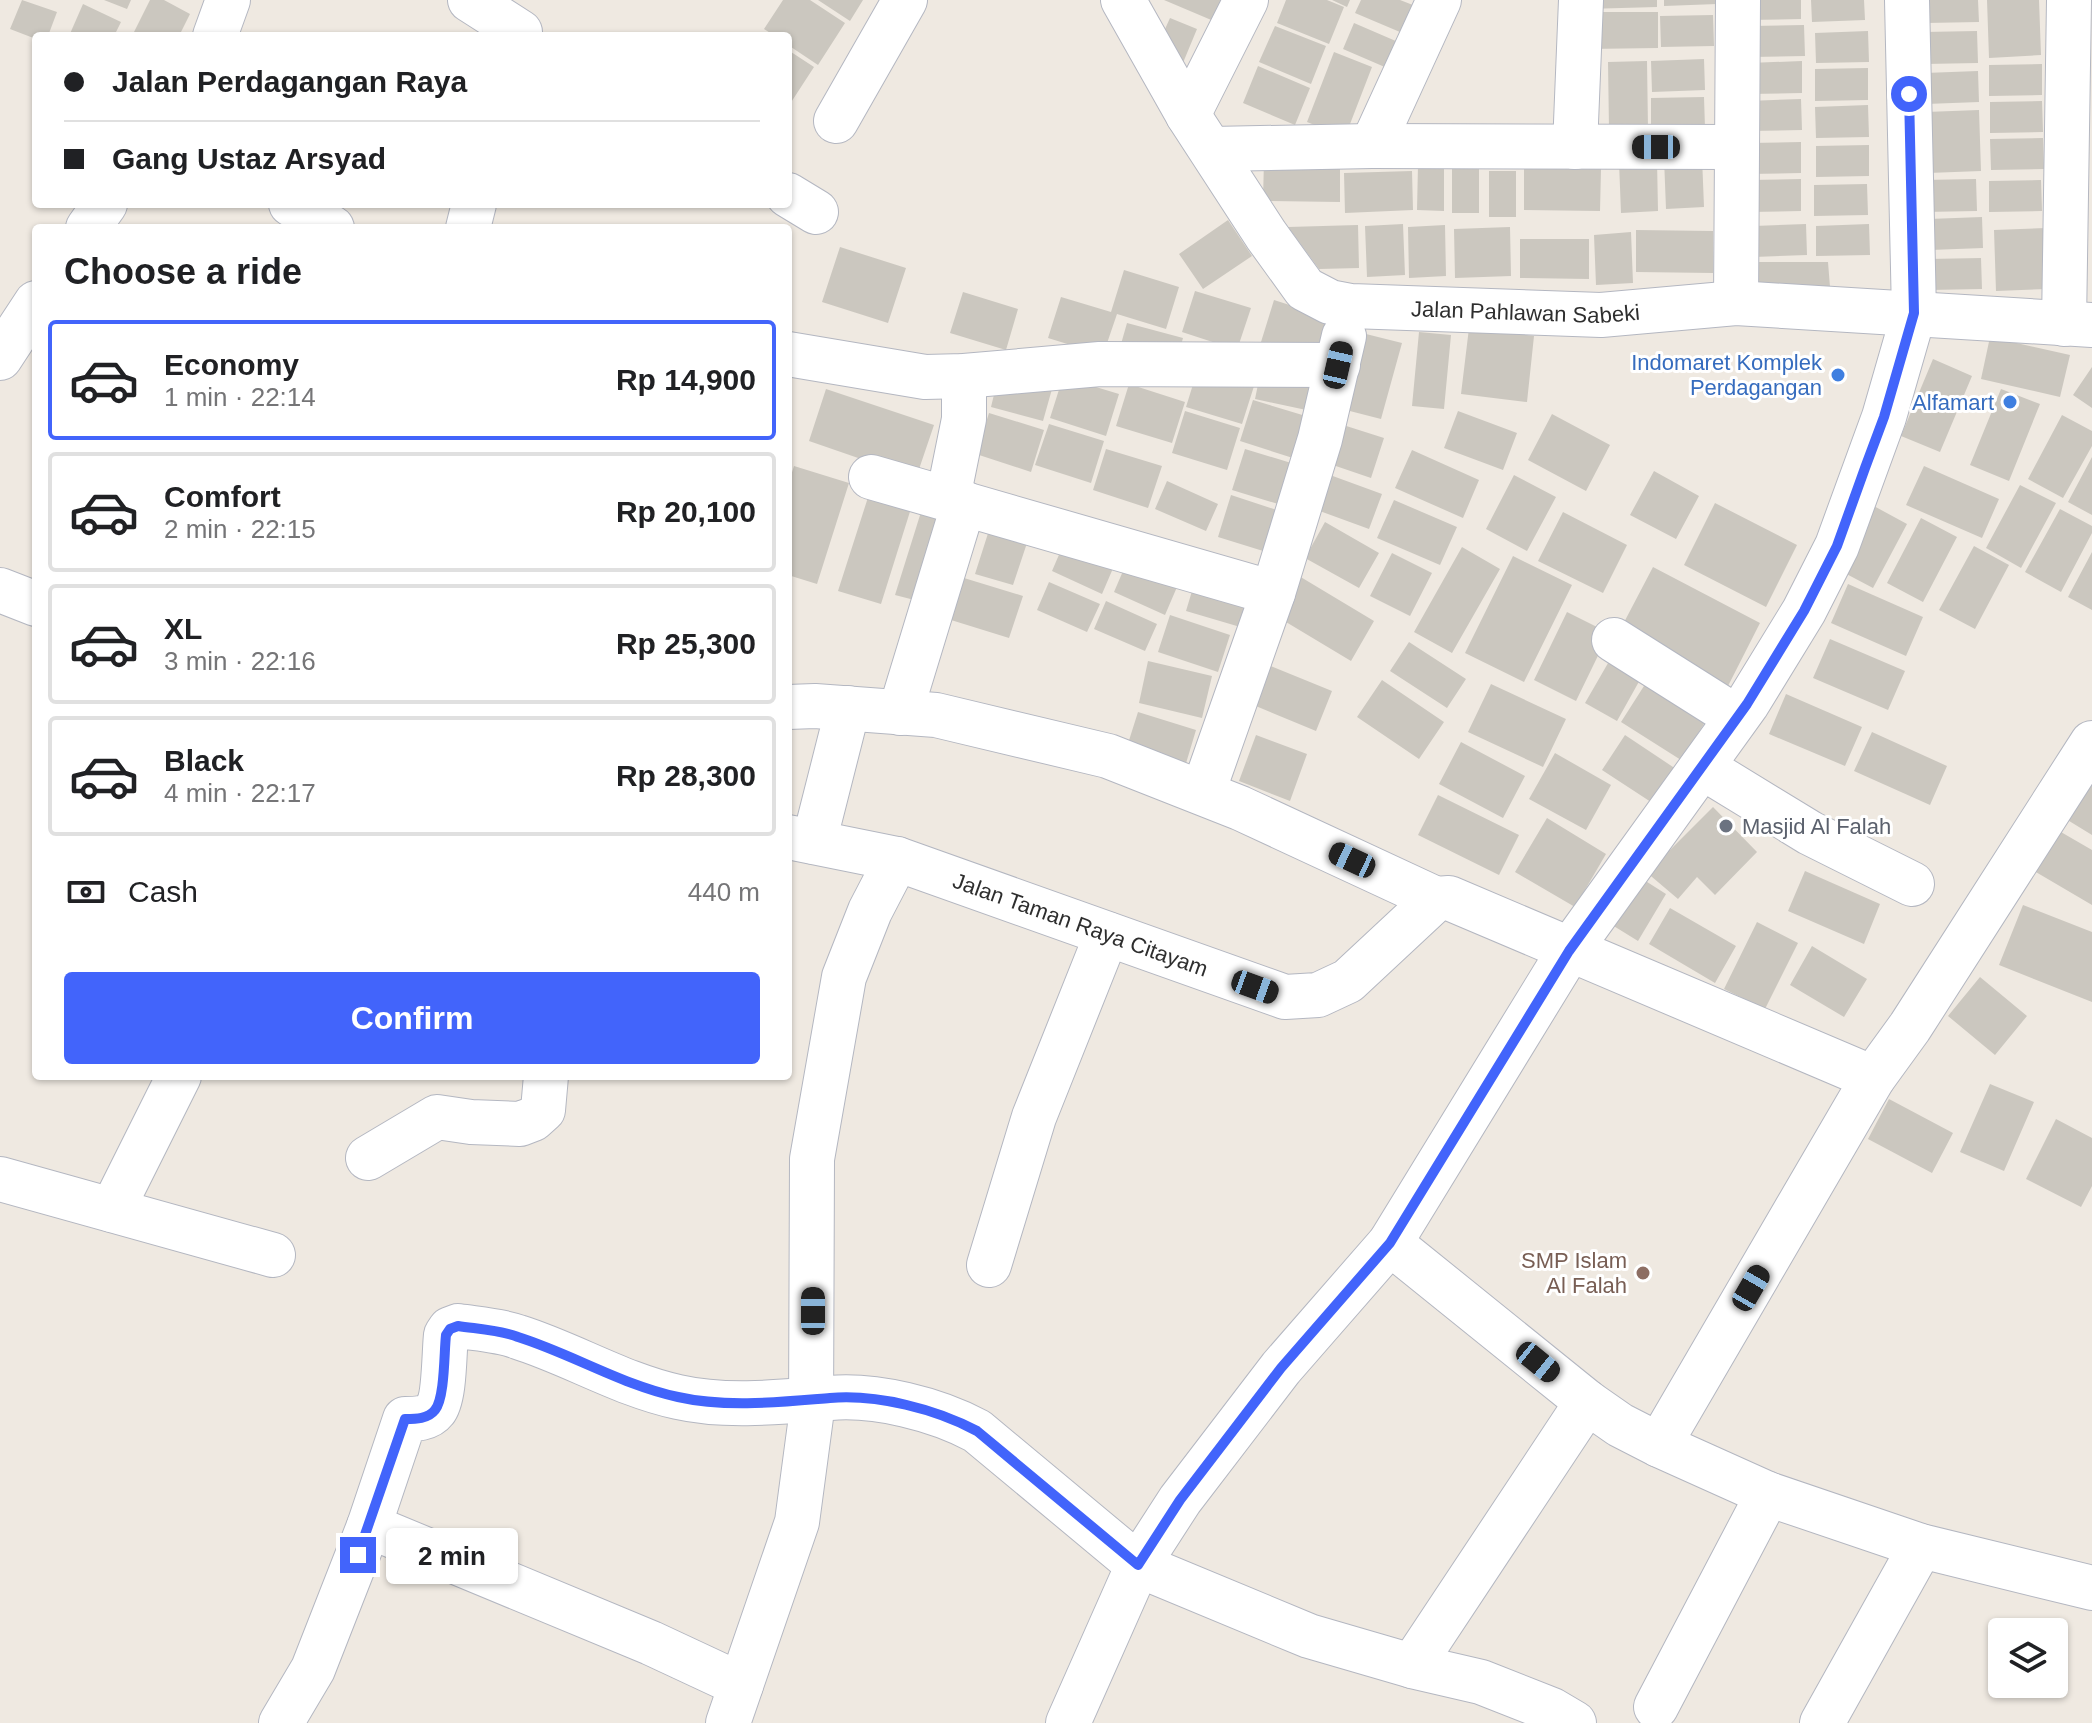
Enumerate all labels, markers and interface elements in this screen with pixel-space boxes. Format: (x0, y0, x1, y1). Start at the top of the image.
text: Jalan Perdagangan Raya (112, 65, 467, 98)
route start (1891, 76, 1927, 112)
car (1632, 135, 1680, 159)
text: Gang Ustaz Arsyad (112, 142, 386, 175)
text: Choose a ride (64, 251, 302, 292)
street label: Jalan Pahlawan Sabeki (1411, 296, 1641, 328)
car (1321, 339, 1355, 391)
icon: car (68, 344, 140, 416)
text: Economy (164, 348, 299, 381)
place label: Indomaret Komplek Perdagangan (1631, 350, 1823, 400)
text: Rp 14,900 (616, 363, 756, 396)
marker: Indomaret Komplek Perdagangan (1829, 366, 1847, 384)
text: 1 min · 22:14 (164, 382, 316, 412)
place label: Alfamart (1912, 390, 1994, 415)
marker: Alfamart (2001, 393, 2019, 411)
icon: car (68, 476, 140, 548)
text: Comfort (164, 480, 281, 513)
text: Rp 20,100 (616, 495, 756, 528)
text: 2 min · 22:15 (164, 514, 316, 544)
icon: car (68, 608, 140, 680)
text: XL (164, 612, 202, 645)
text: Rp 25,300 (616, 627, 756, 660)
text: 3 min · 22:16 (164, 646, 316, 676)
icon: car (68, 740, 140, 812)
text: Black (164, 744, 244, 777)
text: Rp 28,300 (616, 759, 756, 792)
text: 4 min · 22:17 (164, 778, 316, 808)
place label: Masjid Al Falah (1742, 814, 1891, 839)
marker: Masjid Al Falah (1717, 817, 1735, 835)
car (1325, 839, 1379, 881)
street label: Jalan Taman Raya Citayam (950, 868, 1211, 982)
icon: cash (64, 870, 108, 914)
text: Cash (128, 875, 198, 908)
text: 440 m (688, 877, 760, 907)
car (1228, 968, 1282, 1006)
button: Confirm (64, 972, 760, 1064)
place label: SMP Islam Al Falah (1521, 1248, 1627, 1298)
car (1729, 1261, 1773, 1315)
marker: SMP Islam Al Falah (1634, 1264, 1652, 1282)
car (801, 1287, 825, 1335)
car (1512, 1338, 1564, 1386)
callout: 2 min (386, 1527, 518, 1583)
route end (340, 1537, 376, 1573)
text: 2 min (418, 1541, 486, 1571)
map controls (1988, 1618, 2068, 1698)
button: layers (1988, 1618, 2068, 1698)

